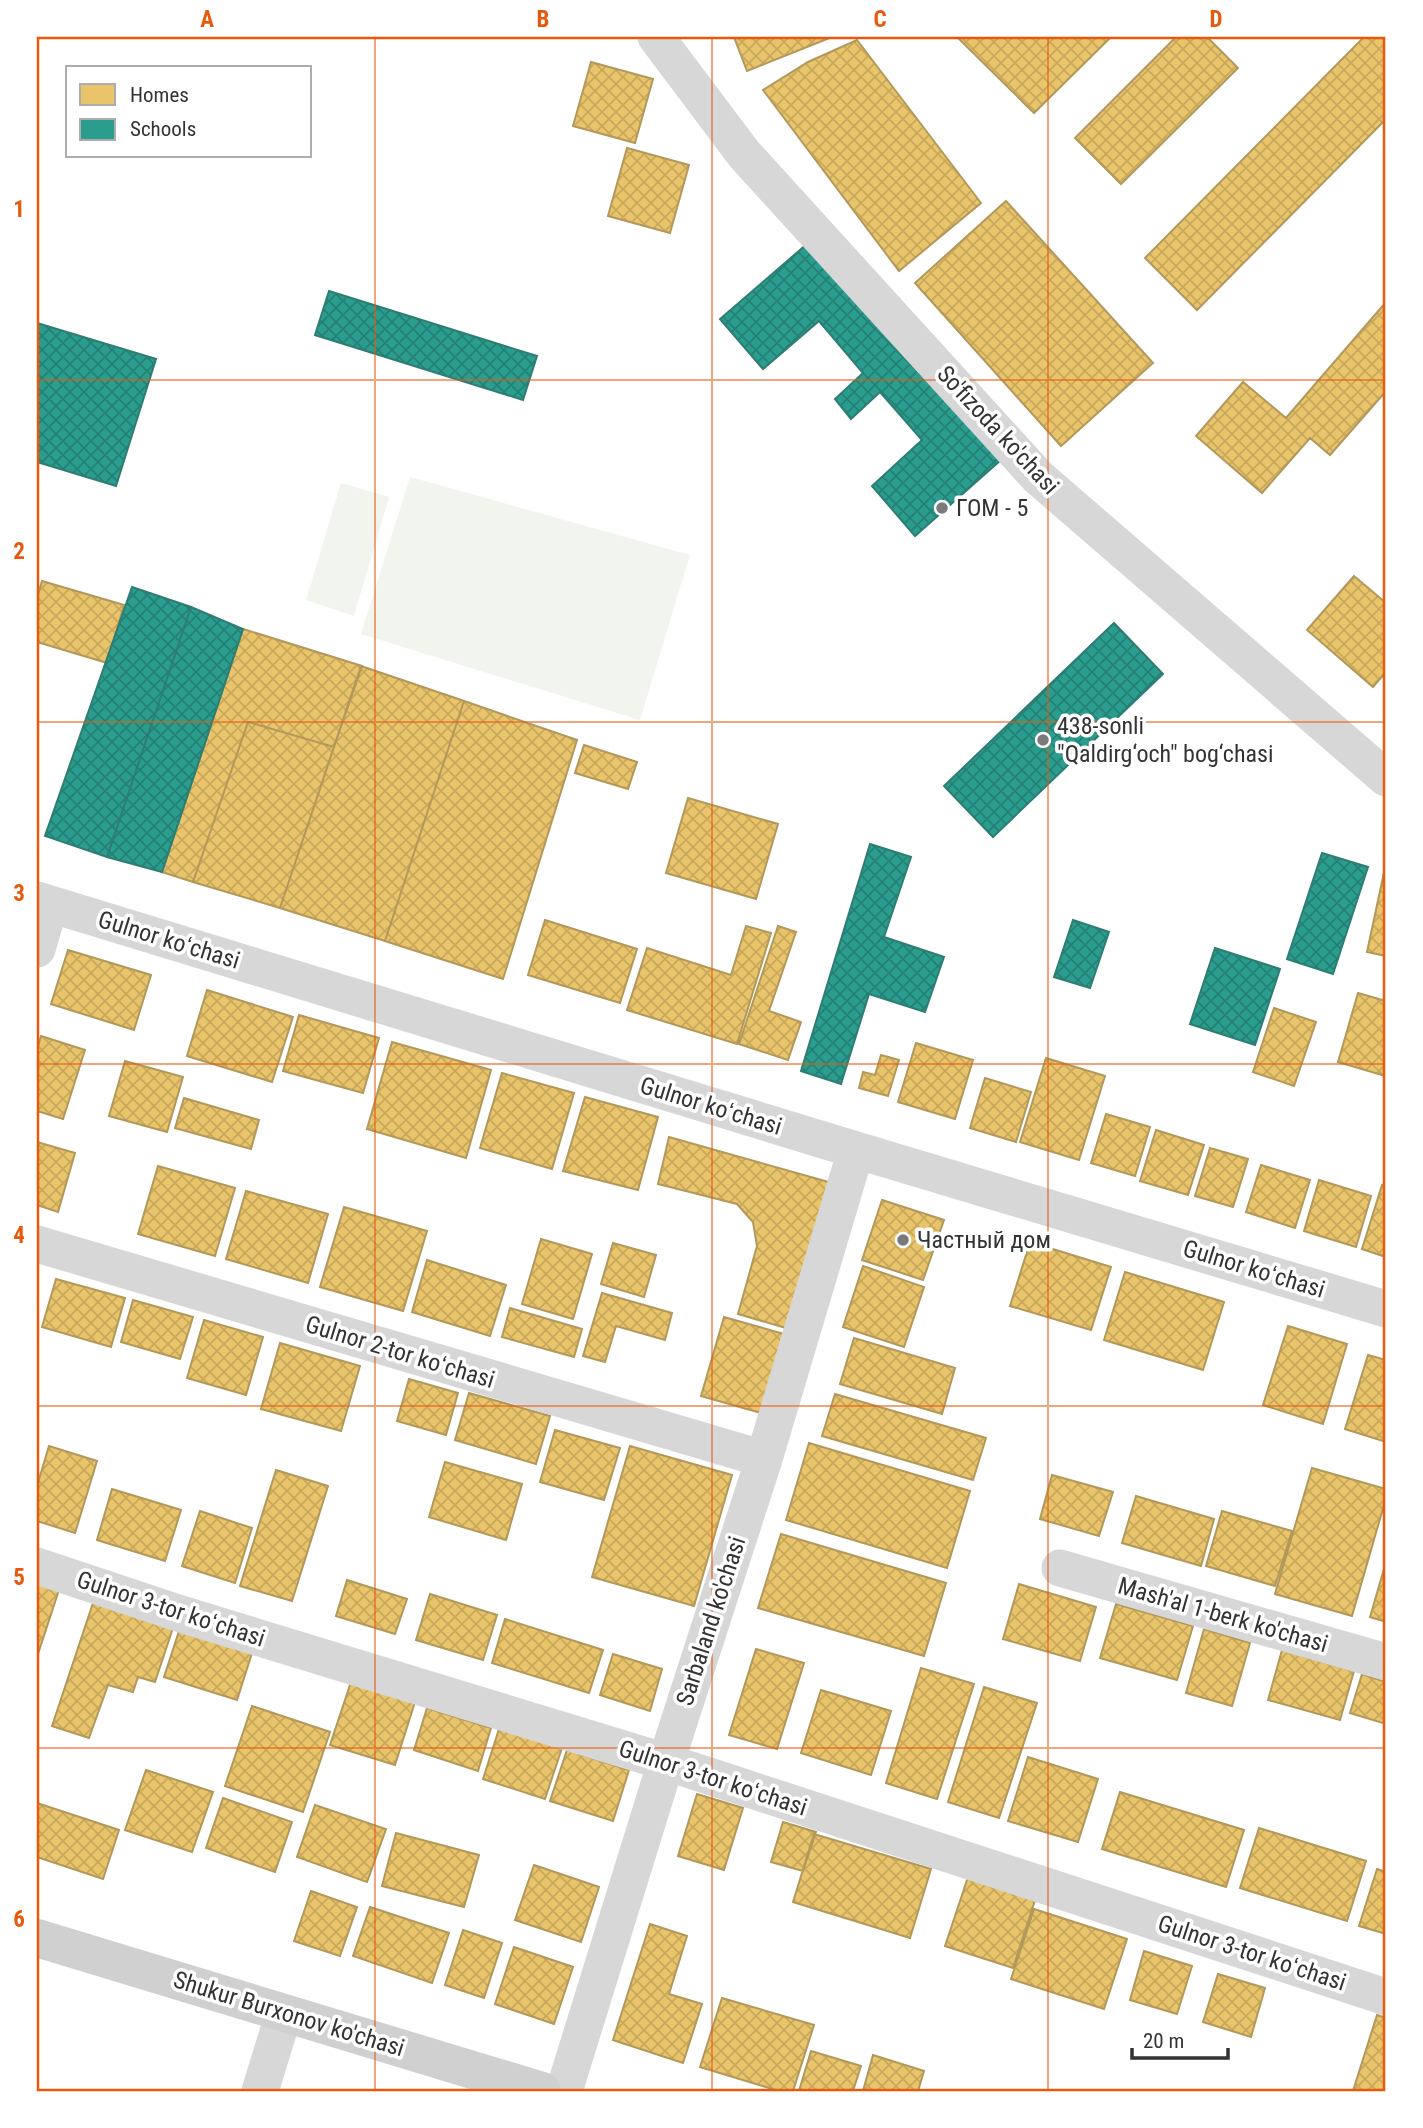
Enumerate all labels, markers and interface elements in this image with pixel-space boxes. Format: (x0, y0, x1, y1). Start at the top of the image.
text: A (200, 6, 214, 33)
text: B (537, 6, 549, 33)
text: C (873, 6, 887, 33)
text: D (1210, 6, 1223, 33)
legend (66, 66, 312, 158)
text: Homes (130, 83, 189, 107)
text: Schools (130, 117, 196, 141)
text: 1 (13, 196, 25, 223)
street label: So'fizoda ko'chasi (931, 360, 1065, 500)
place label: ГОМ - 5 (956, 494, 1028, 522)
marker: ГОМ - 5 (934, 500, 950, 516)
text: 2 (13, 538, 25, 565)
place label: 438-sonli "Qaldirg‘och" bog‘chasi (1057, 712, 1273, 768)
marker: 438-sonli "Qaldirg‘och" bog‘chasi (1035, 732, 1051, 748)
text: 3 (13, 880, 25, 907)
street label: Gulnor koʻchasi (95, 905, 243, 975)
street label: Gulnor koʻchasi (637, 1071, 785, 1141)
text: 4 (13, 1222, 25, 1249)
place label: Частный дом (917, 1226, 1051, 1254)
marker: Частный дом (895, 1232, 911, 1248)
street label: Gulnor koʻchasi (1180, 1234, 1328, 1304)
street label: Gulnor 2-tor koʻchasi (302, 1310, 498, 1394)
street label: Sarbaland ko'chasi (670, 1533, 752, 1709)
text: 5 (13, 1564, 25, 1591)
street label: Gulnor 3-tor koʻchasi (73, 1565, 269, 1653)
street label: Mash'al 1-berk ko'chasi (1115, 1572, 1331, 1658)
street label: Gulnor 3-tor koʻchasi (615, 1734, 811, 1822)
text: 6 (13, 1906, 25, 1933)
street label: Gulnor 3-tor koʻchasi (1154, 1909, 1350, 1997)
street label: Shukur Burxonov ko'chasi (170, 1966, 408, 2062)
scale bar (1132, 2016, 1229, 2060)
text: 20 m (1143, 2029, 1184, 2053)

